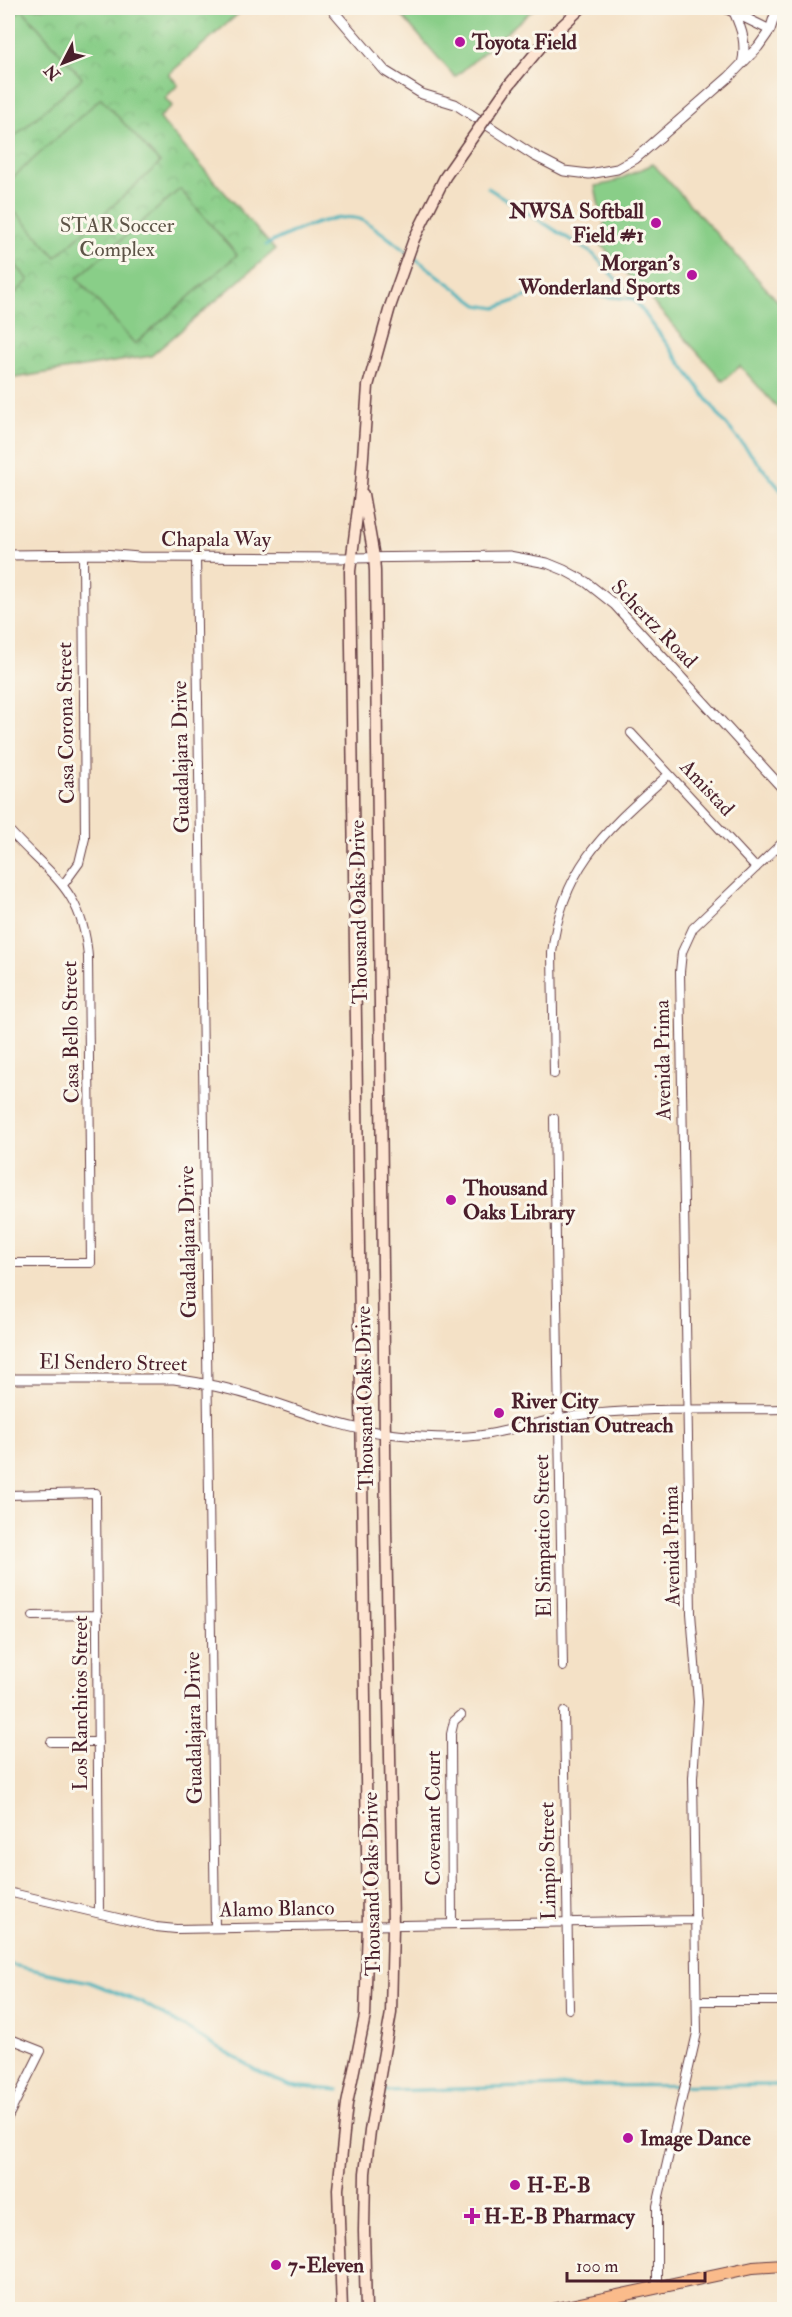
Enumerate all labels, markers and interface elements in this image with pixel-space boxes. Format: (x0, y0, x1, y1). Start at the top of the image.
place label: Toyota Field (471, 29, 578, 56)
north arrow (33, 33, 93, 93)
marker: Toyota Field (453, 35, 467, 49)
text: N (40, 60, 65, 85)
place label: NWSA Softball Field #1 (508, 198, 645, 249)
park label: STAR Soccer Complex (60, 212, 175, 263)
marker: NWSA Softball Field #1 (649, 216, 663, 230)
place label: Morgan’s Wonderland Sports (518, 250, 680, 301)
marker: Morgan’s Wonderland Sports (685, 268, 699, 282)
street label: Chapala Way (161, 526, 272, 553)
street label: Schertz Road (605, 574, 703, 675)
street label: Casa Corona Street (51, 642, 81, 804)
street label: Guadalajara Drive (166, 680, 196, 834)
street label: Amistad (673, 753, 741, 823)
street label: Thousand Oaks Drive (344, 819, 374, 1004)
street label: Casa Bello Street (56, 960, 86, 1103)
street label: Avenida Prima (648, 999, 678, 1122)
street label: Guadalajara Drive (173, 1165, 203, 1319)
place label: Thousand Oaks Library (462, 1175, 575, 1226)
marker: Thousand Oaks Library (444, 1193, 458, 1207)
street label: Thousand Oaks Drive (350, 1305, 380, 1490)
street label: El Sendero Street (39, 1348, 187, 1378)
place label: River City Christian Outreach (511, 1388, 674, 1439)
marker: River City Christian Outreach (492, 1406, 506, 1420)
street label: El Simpatico Street (528, 1454, 558, 1618)
street label: Avenida Prima (657, 1485, 687, 1608)
street label: Los Ranchitos Street (67, 1615, 94, 1791)
street label: Guadalajara Drive (179, 1651, 209, 1805)
street label: Covenant Court (420, 1750, 447, 1886)
street label: Thousand Oaks Drive (357, 1791, 387, 1976)
street label: Limpio Street (533, 1801, 563, 1920)
street label: Alamo Blanco (218, 1894, 335, 1924)
place label: Image Dance (640, 2125, 751, 2152)
marker: Image Dance (621, 2131, 635, 2145)
place label: H-E-B (527, 2172, 591, 2199)
marker: H-E-B (508, 2178, 522, 2192)
place label: H-E-B Pharmacy (484, 2203, 635, 2230)
marker: H-E-B Pharmacy (465, 2209, 479, 2223)
scale bar (567, 2245, 705, 2283)
place label: 7-Eleven (288, 2252, 364, 2279)
text: 100 m (576, 2255, 619, 2278)
marker: 7-Eleven (269, 2258, 283, 2272)

